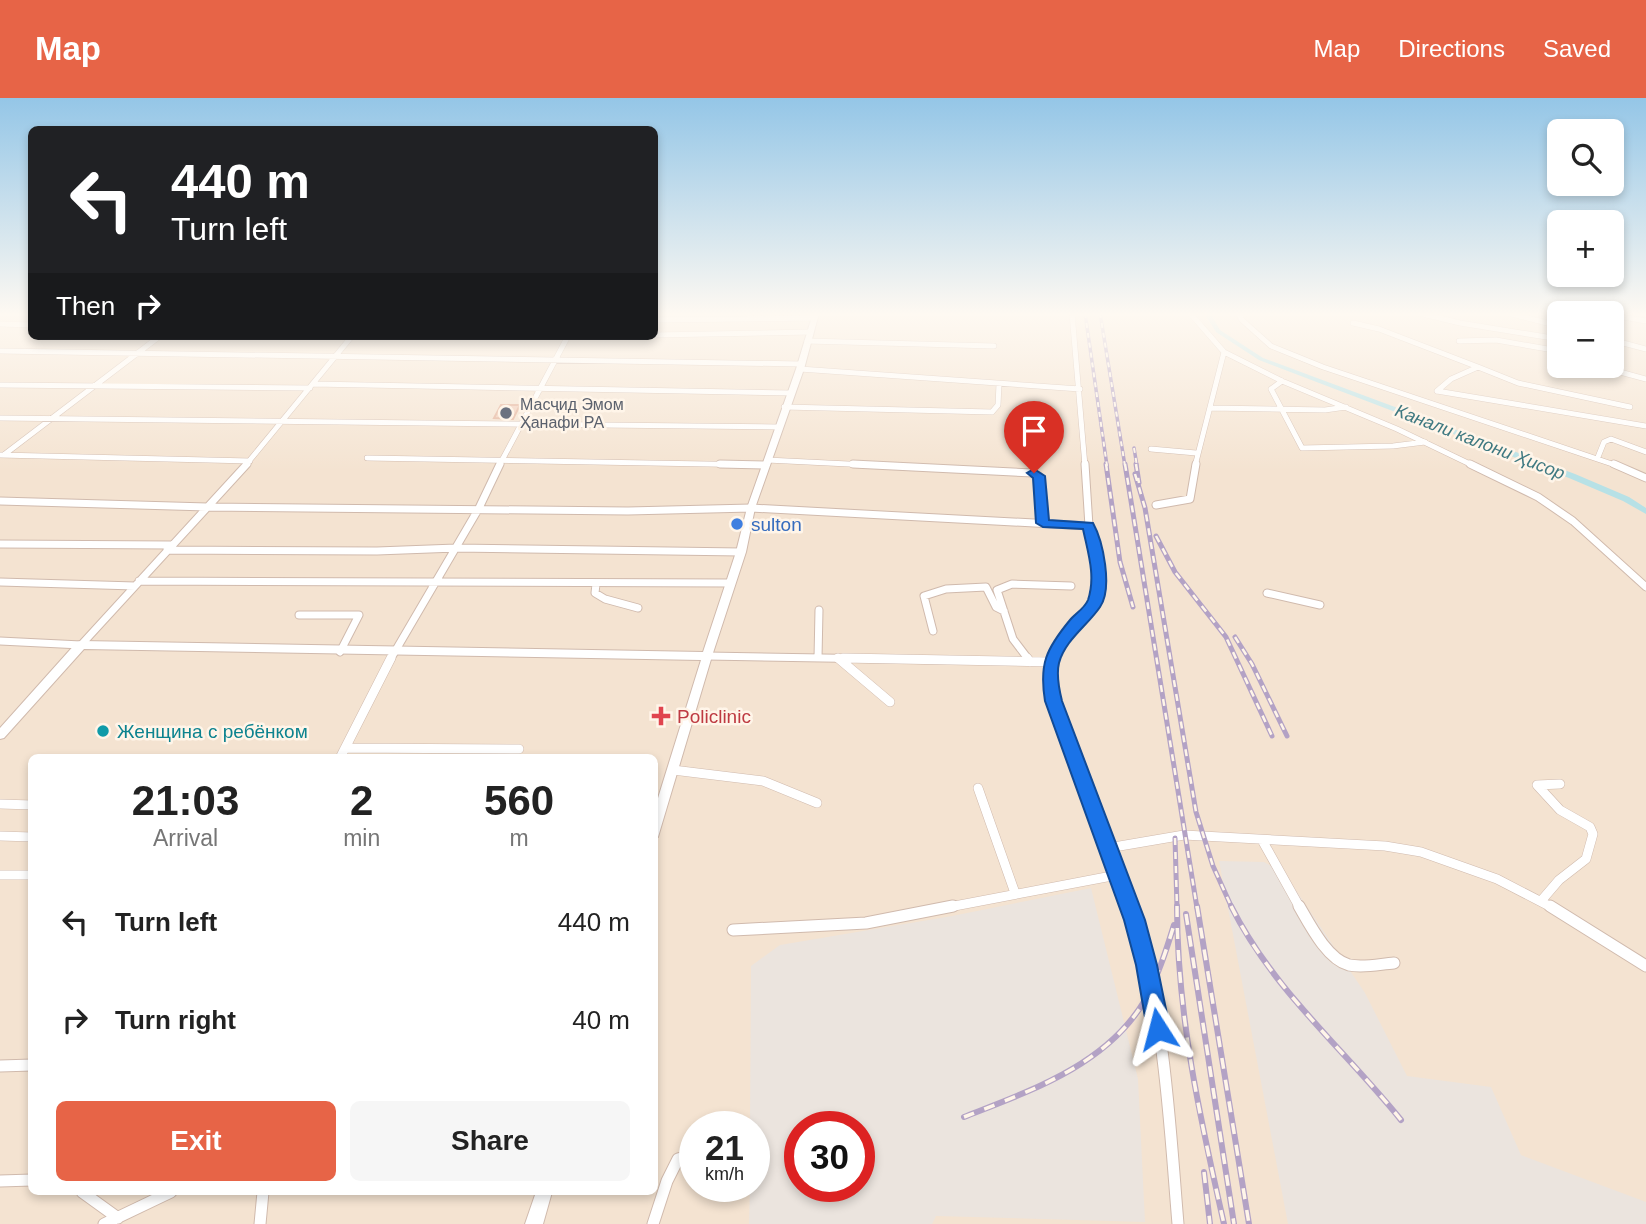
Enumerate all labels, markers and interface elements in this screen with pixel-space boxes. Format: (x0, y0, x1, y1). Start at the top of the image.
text: Map (35, 30, 101, 67)
text: Map (1314, 35, 1360, 62)
text: Directions (1398, 35, 1505, 62)
text: Saved (1543, 35, 1611, 62)
map controls (1547, 119, 1624, 378)
button: search (1547, 119, 1624, 196)
icon: left (56, 154, 147, 245)
text: 440 m (171, 154, 310, 208)
button: + (1547, 210, 1624, 287)
text: Turn left (171, 211, 287, 247)
icon: right (129, 287, 167, 325)
text: Then (56, 291, 115, 321)
button: − (1547, 301, 1624, 378)
place label: Масҷид Эмом Ҳанафи РА (520, 396, 624, 431)
water label: Канали калони Ҳисор (1392, 400, 1568, 484)
pin (1004, 401, 1064, 473)
marker: Масҷид Эмом Ҳанафи РА (498, 405, 514, 421)
icon: arrive (1015, 412, 1053, 450)
place label: sulton (751, 514, 802, 535)
marker: sulton (729, 516, 745, 532)
marker: Policlinic (651, 706, 671, 726)
place label: Policlinic (677, 706, 751, 727)
place label: Женщина с ребёнком (117, 721, 308, 742)
marker: Женщина с ребёнком (95, 723, 111, 739)
text: 21:03 (132, 777, 239, 824)
text: 2 (350, 777, 373, 824)
text: 560 (484, 777, 554, 824)
text: Arrival (153, 825, 218, 851)
text: min (343, 825, 380, 851)
text: m (510, 825, 529, 851)
icon: left (56, 903, 94, 941)
text: Turn left (115, 907, 217, 937)
text: 440 m (558, 907, 630, 937)
position arrow (1121, 992, 1195, 1066)
icon: right (56, 1001, 94, 1039)
text: Turn right (115, 1005, 236, 1035)
text: 40 m (572, 1005, 630, 1035)
button: Exit (56, 1101, 336, 1181)
button: Share (350, 1101, 630, 1181)
speed limit sign: 30 (784, 1111, 875, 1202)
text: 21 (705, 1128, 744, 1167)
text: km/h (705, 1164, 744, 1184)

